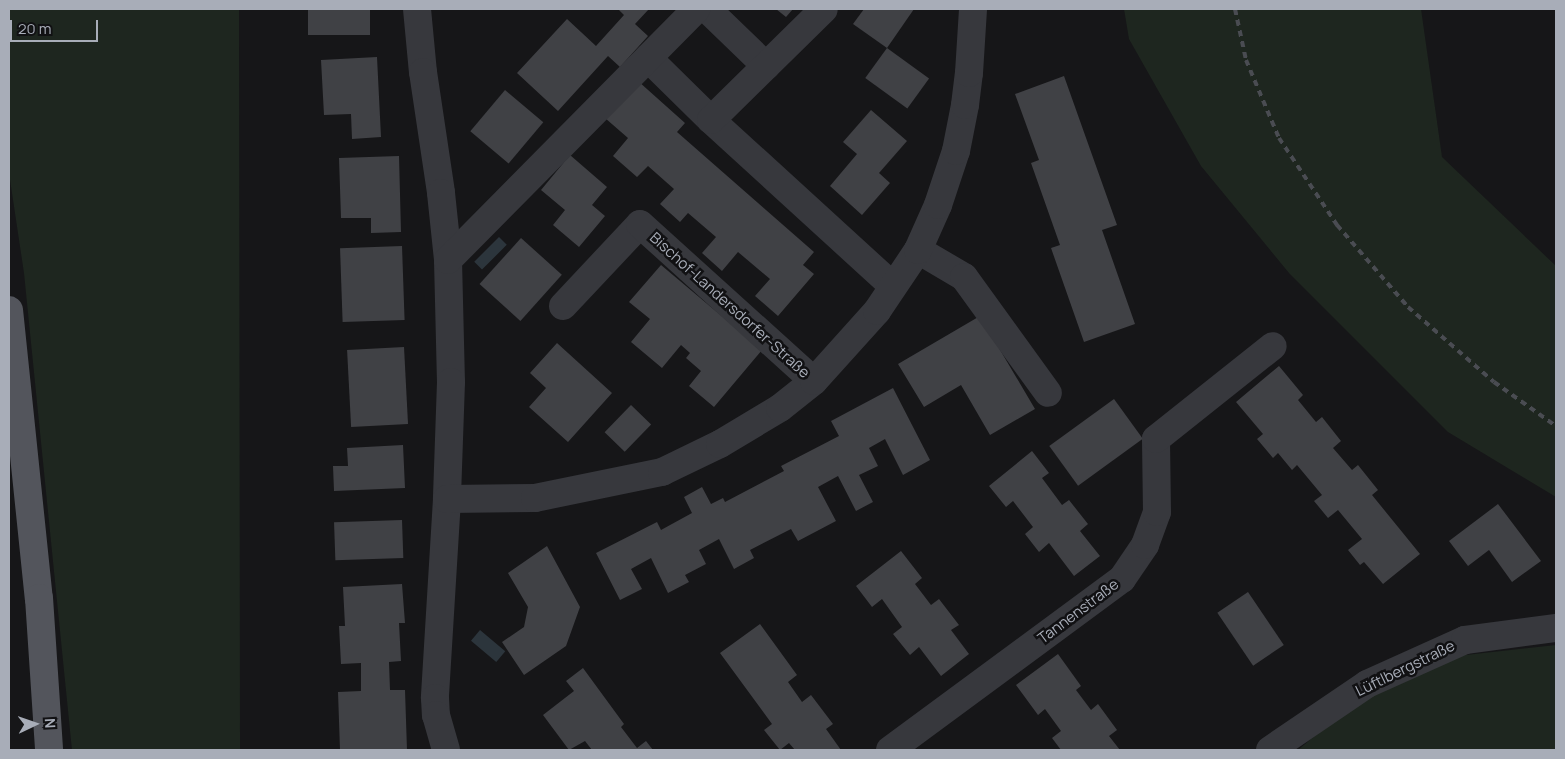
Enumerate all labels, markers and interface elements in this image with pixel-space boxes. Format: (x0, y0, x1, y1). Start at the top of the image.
scale bar (12, 10, 100, 42)
text: 20 m (18, 18, 51, 39)
street label: Bischof-Landersdorfer-Straße (646, 228, 814, 382)
street label: Tannenstraße (1034, 575, 1122, 647)
street label: Lüftlbergstraße (1352, 636, 1458, 700)
north arrow (10, 699, 60, 749)
text: N (41, 718, 60, 729)

